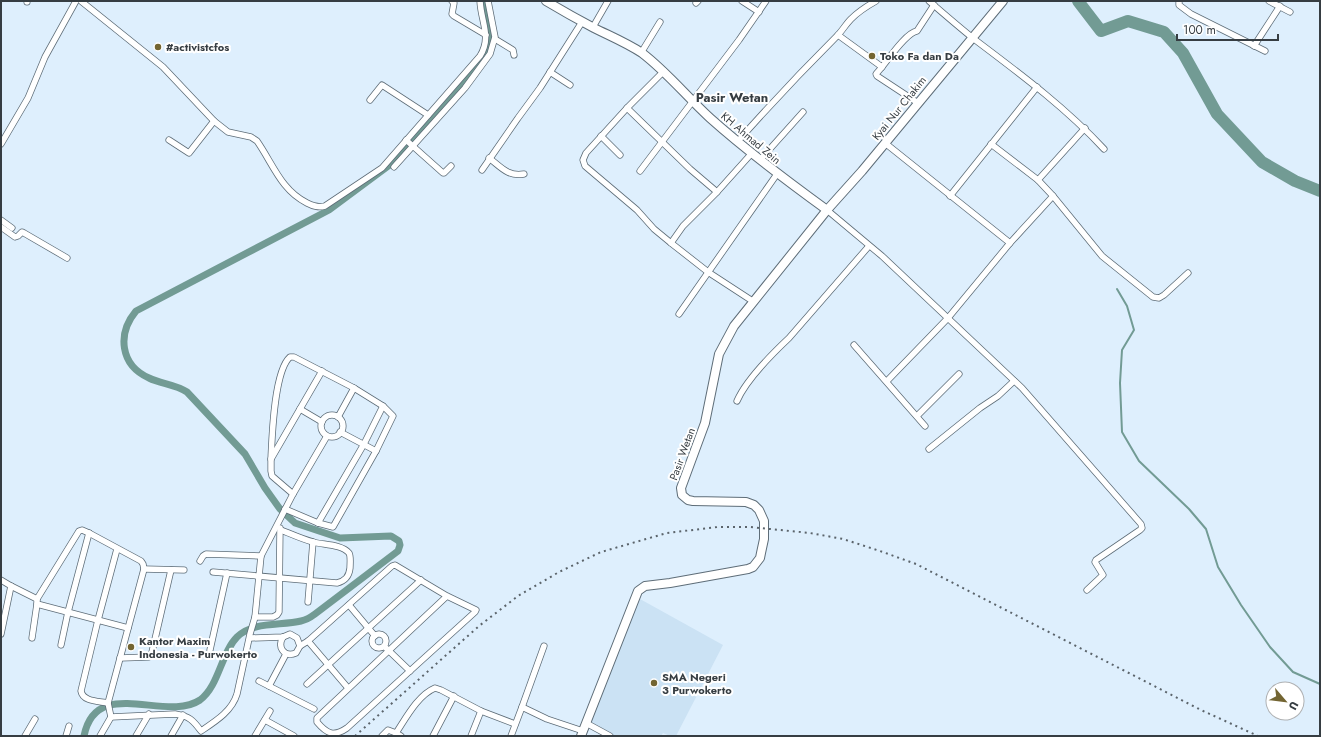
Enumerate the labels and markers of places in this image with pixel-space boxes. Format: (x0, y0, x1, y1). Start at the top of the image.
place label: #activistcfos (166, 39, 229, 55)
marker: #activistcfos (153, 42, 163, 52)
place label: Toko Fa dan Da (880, 48, 959, 64)
marker: Toko Fa dan Da (867, 51, 877, 61)
place label: Kantor Maxim Indonesia - Purwokerto (139, 633, 258, 662)
marker: Kantor Maxim Indonesia - Purwokerto (126, 642, 136, 652)
place label: SMA Negeri 3 Purwokerto (662, 669, 732, 698)
marker: SMA Negeri 3 Purwokerto (649, 678, 659, 688)

